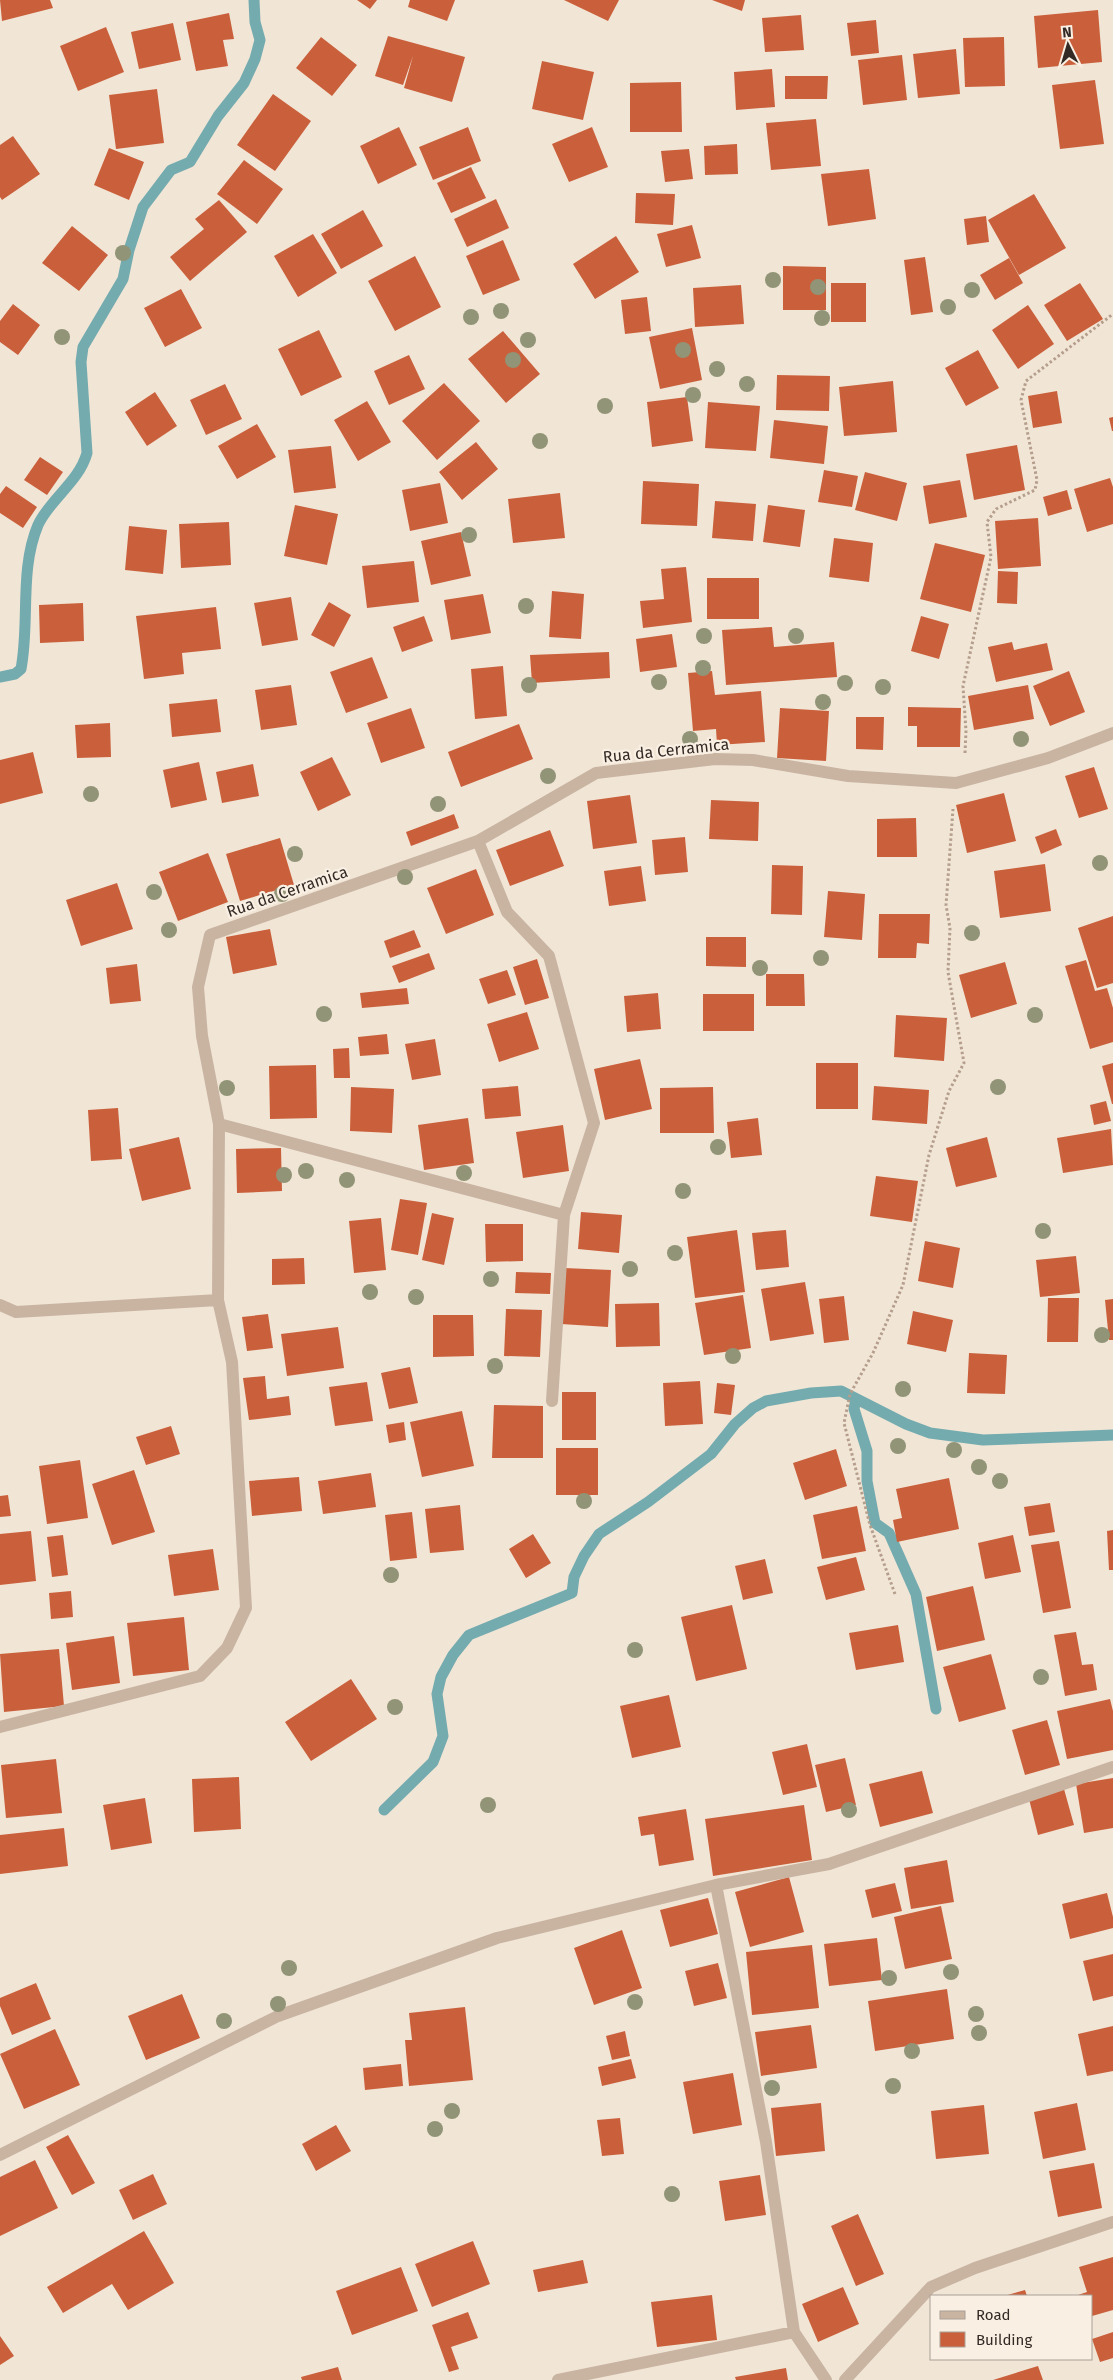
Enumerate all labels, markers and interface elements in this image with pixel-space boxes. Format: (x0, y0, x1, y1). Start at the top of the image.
north arrow (1043, 20, 1093, 70)
text: N (1062, 24, 1072, 41)
street label: Rua da Cerramica (602, 734, 730, 767)
street label: Rua da Cerramica (224, 862, 350, 921)
legend (930, 2295, 1093, 2360)
text: Road (976, 2306, 1011, 2324)
text: Building (976, 2331, 1032, 2349)

